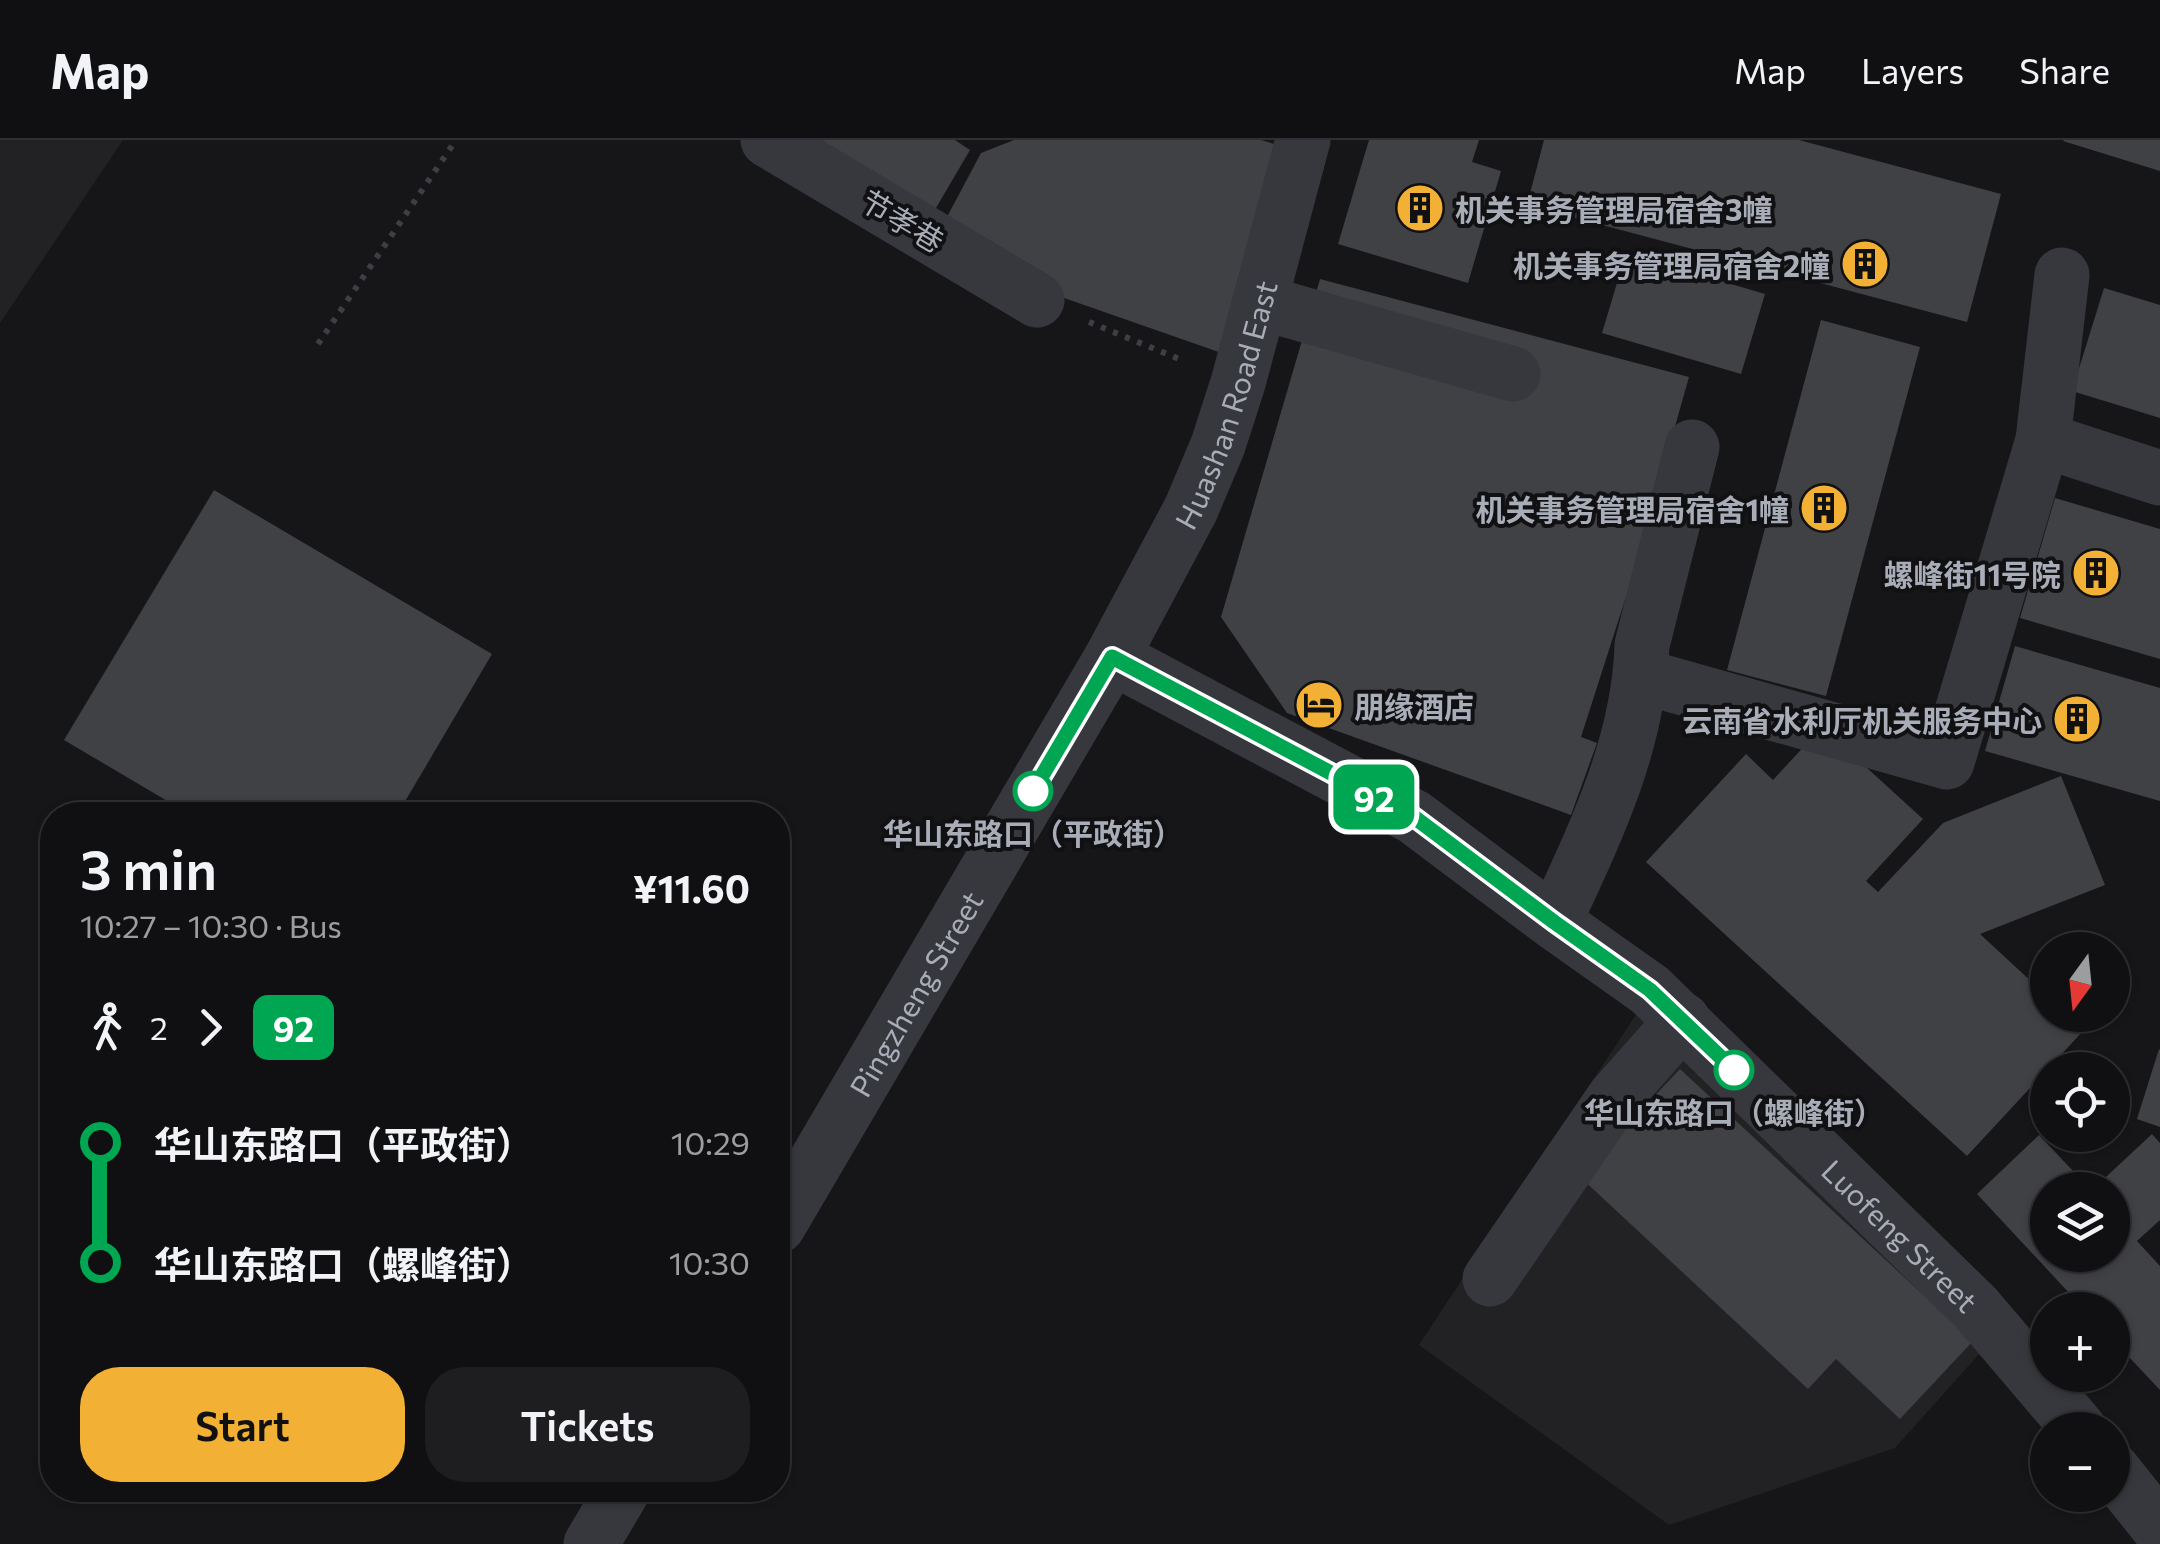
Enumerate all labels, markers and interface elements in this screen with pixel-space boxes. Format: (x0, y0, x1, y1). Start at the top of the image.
text: Map (50, 40, 149, 99)
text: Map (1734, 48, 1806, 91)
text: Layers (1861, 48, 1964, 91)
text: Share (2019, 48, 2110, 91)
street label: 节孝巷 (855, 181, 951, 259)
building icon: 机关事务管理局宿舍3幢 (1394, 182, 1446, 234)
place label: 机关事务管理局宿舍3幢 (1455, 190, 1772, 227)
building icon: 机关事务管理局宿舍2幢 (1839, 238, 1891, 290)
place label: 机关事务管理局宿舍2幢 (1513, 246, 1830, 283)
street label: Huashan Road East (1166, 276, 1283, 535)
building icon: 机关事务管理局宿舍1幢 (1798, 482, 1850, 534)
place label: 机关事务管理局宿舍1幢 (1475, 490, 1789, 527)
building icon: 螺峰街11号院 (2070, 547, 2122, 599)
place label: 螺峰街11号院 (1884, 555, 2061, 592)
hotel icon: 朋缘酒店 (1293, 679, 1345, 731)
place label: 朋缘酒店 (1354, 687, 1474, 724)
building icon: 云南省水利厅机关服务中心 (2051, 693, 2103, 745)
place label: 云南省水利厅机关服务中心 (1682, 701, 2042, 738)
line badge: 92 (1329, 764, 1419, 830)
marker: 华山东路口（平政街） (1014, 772, 1052, 810)
text: 92 (1353, 776, 1395, 819)
place label: 华山东路口（平政街） (883, 814, 1183, 851)
text: 3 min (80, 834, 217, 901)
text: ¥11.60 (633, 864, 750, 911)
street label: Pingzheng Street (840, 884, 989, 1103)
text: 10:27 – 10:30 · Bus (80, 905, 342, 945)
north arrow (2030, 932, 2130, 1032)
map controls (2030, 932, 2130, 1512)
icon: walk (80, 1000, 135, 1055)
icon: forward (183, 1000, 238, 1055)
text: 92 (273, 1006, 314, 1049)
text: 2 (150, 1007, 168, 1047)
marker: 华山东路口（螺峰街） (1715, 1051, 1753, 1089)
button: locate (2030, 1052, 2130, 1152)
place label: 华山东路口（螺峰街） (1584, 1093, 1884, 1130)
text: 华山东路口（平政街） (154, 1120, 534, 1167)
text: 10:29 (671, 1122, 750, 1162)
street label: Luofeng Street (1816, 1151, 1986, 1319)
button: layers (2030, 1172, 2130, 1272)
text: 华山东路口（螺峰街） (154, 1240, 534, 1287)
text: 10:30 (669, 1242, 750, 1282)
button: + (2030, 1292, 2130, 1392)
button: Start (80, 1367, 405, 1482)
button: Tickets (425, 1367, 750, 1482)
button: − (2030, 1412, 2130, 1512)

